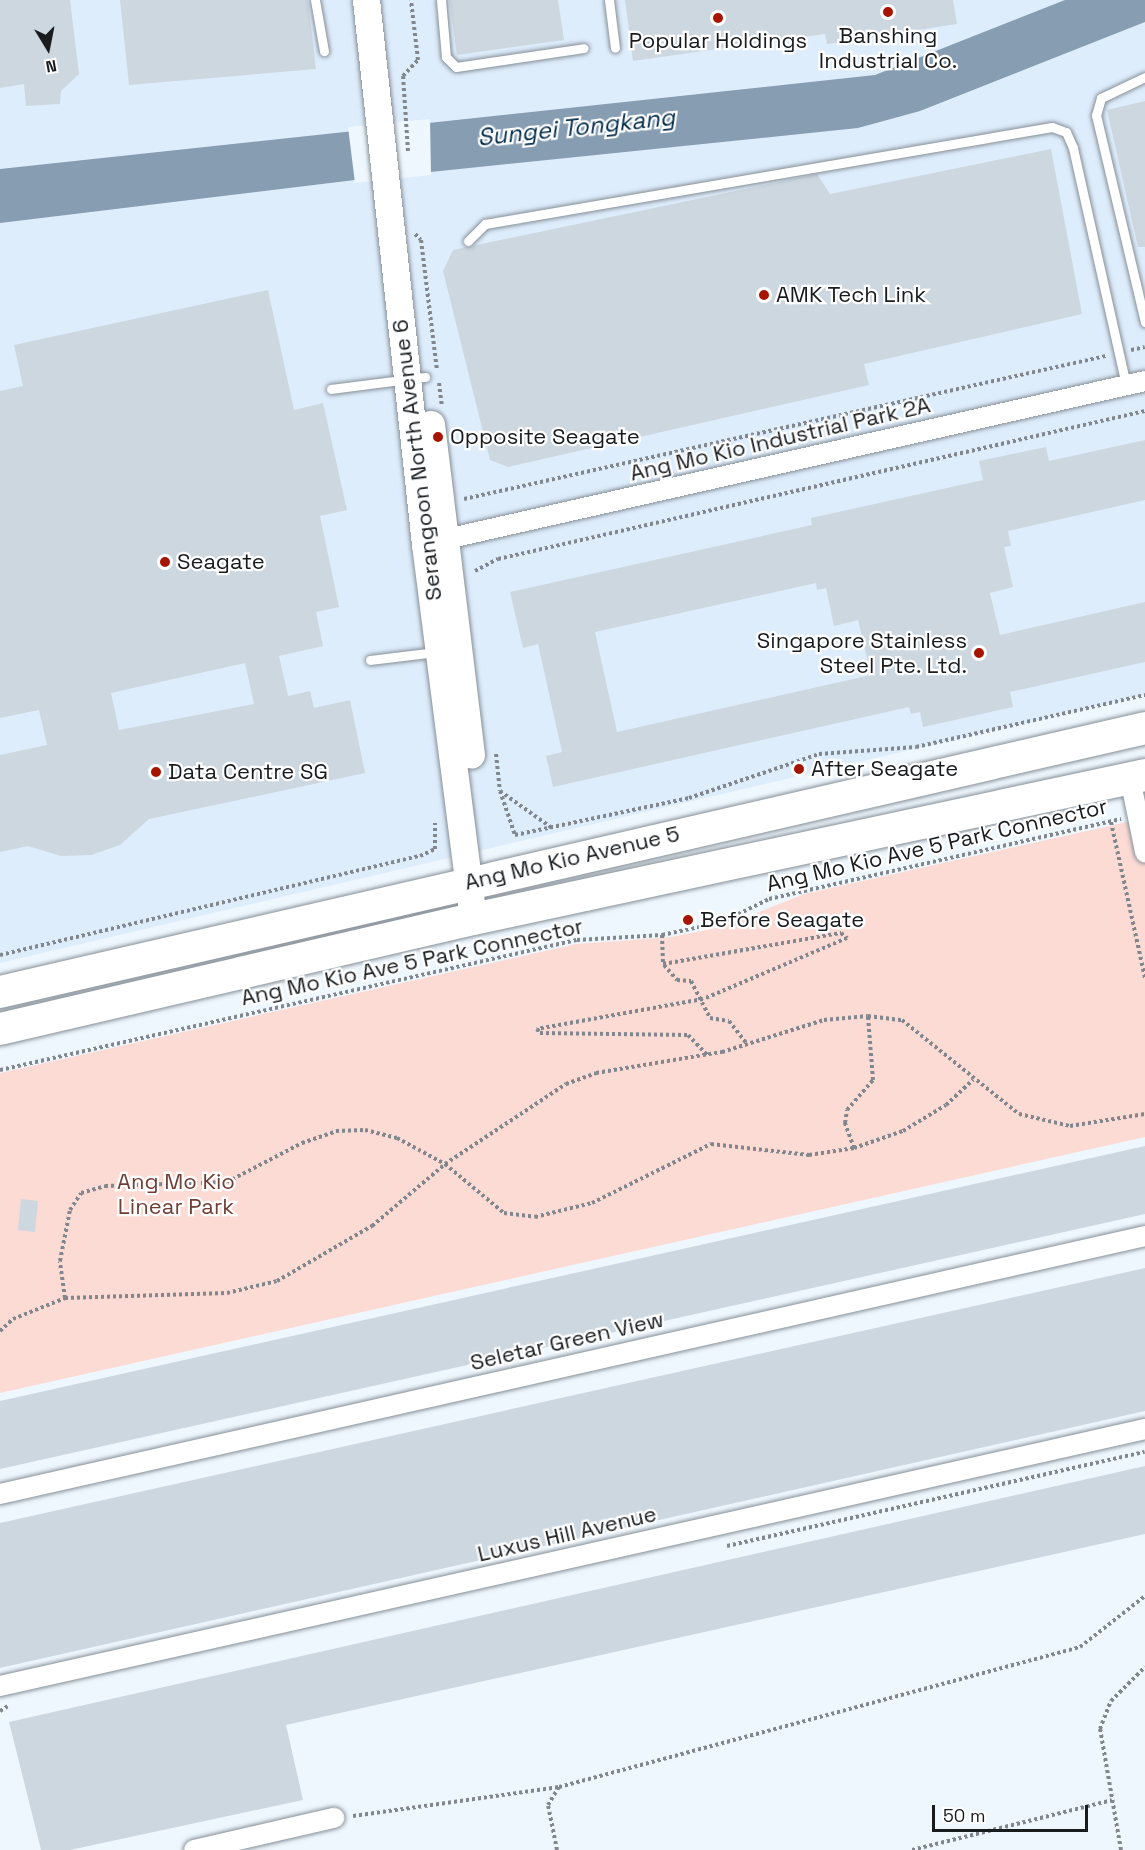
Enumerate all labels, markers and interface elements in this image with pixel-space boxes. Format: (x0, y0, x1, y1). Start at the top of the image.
marker: Banshing Industrial Co. (881, 5, 895, 19)
marker: Popular Holdings (711, 11, 725, 25)
north arrow (18, 18, 78, 78)
place label: Banshing Industrial Co. (819, 22, 957, 74)
place label: Popular Holdings (629, 28, 807, 54)
text: N (44, 55, 58, 77)
water label: Sungei Tongkang (476, 102, 676, 152)
place label: AMK Tech Link (776, 282, 927, 308)
marker: AMK Tech Link (757, 288, 771, 302)
street label: Serangoon North Avenue 6 (387, 318, 447, 602)
street label: Ang Mo Kio Industrial Park 2A (627, 392, 933, 486)
place label: Opposite Seagate (450, 424, 640, 450)
marker: Opposite Seagate (431, 430, 445, 444)
place label: Seagate (177, 549, 265, 575)
marker: Seagate (158, 555, 172, 569)
place label: Singapore Stainless Steel Pte. Ltd. (757, 627, 967, 678)
marker: Singapore Stainless Steel Pte. Ltd. (972, 646, 986, 660)
place label: After Seagate (811, 756, 958, 782)
place label: Data Centre SG (168, 759, 328, 785)
marker: After Seagate (792, 762, 806, 776)
marker: Data Centre SG (149, 765, 163, 779)
street label: Ang Mo Kio Ave 5 Park Connector (764, 793, 1110, 897)
street label: Ang Mo Kio Avenue 5 (462, 820, 682, 896)
place label: Before Seagate (700, 907, 864, 933)
street label: Ang Mo Kio Ave 5 Park Connector (238, 913, 586, 1011)
marker: Before Seagate (681, 913, 695, 927)
park label: Ang Mo Kio Linear Park (117, 1168, 235, 1220)
street label: Seletar Green View (467, 1306, 667, 1376)
street label: Luxus Hill Avenue (475, 1501, 659, 1567)
scale bar (935, 1793, 1091, 1831)
text: 50 m (943, 1804, 985, 1827)

